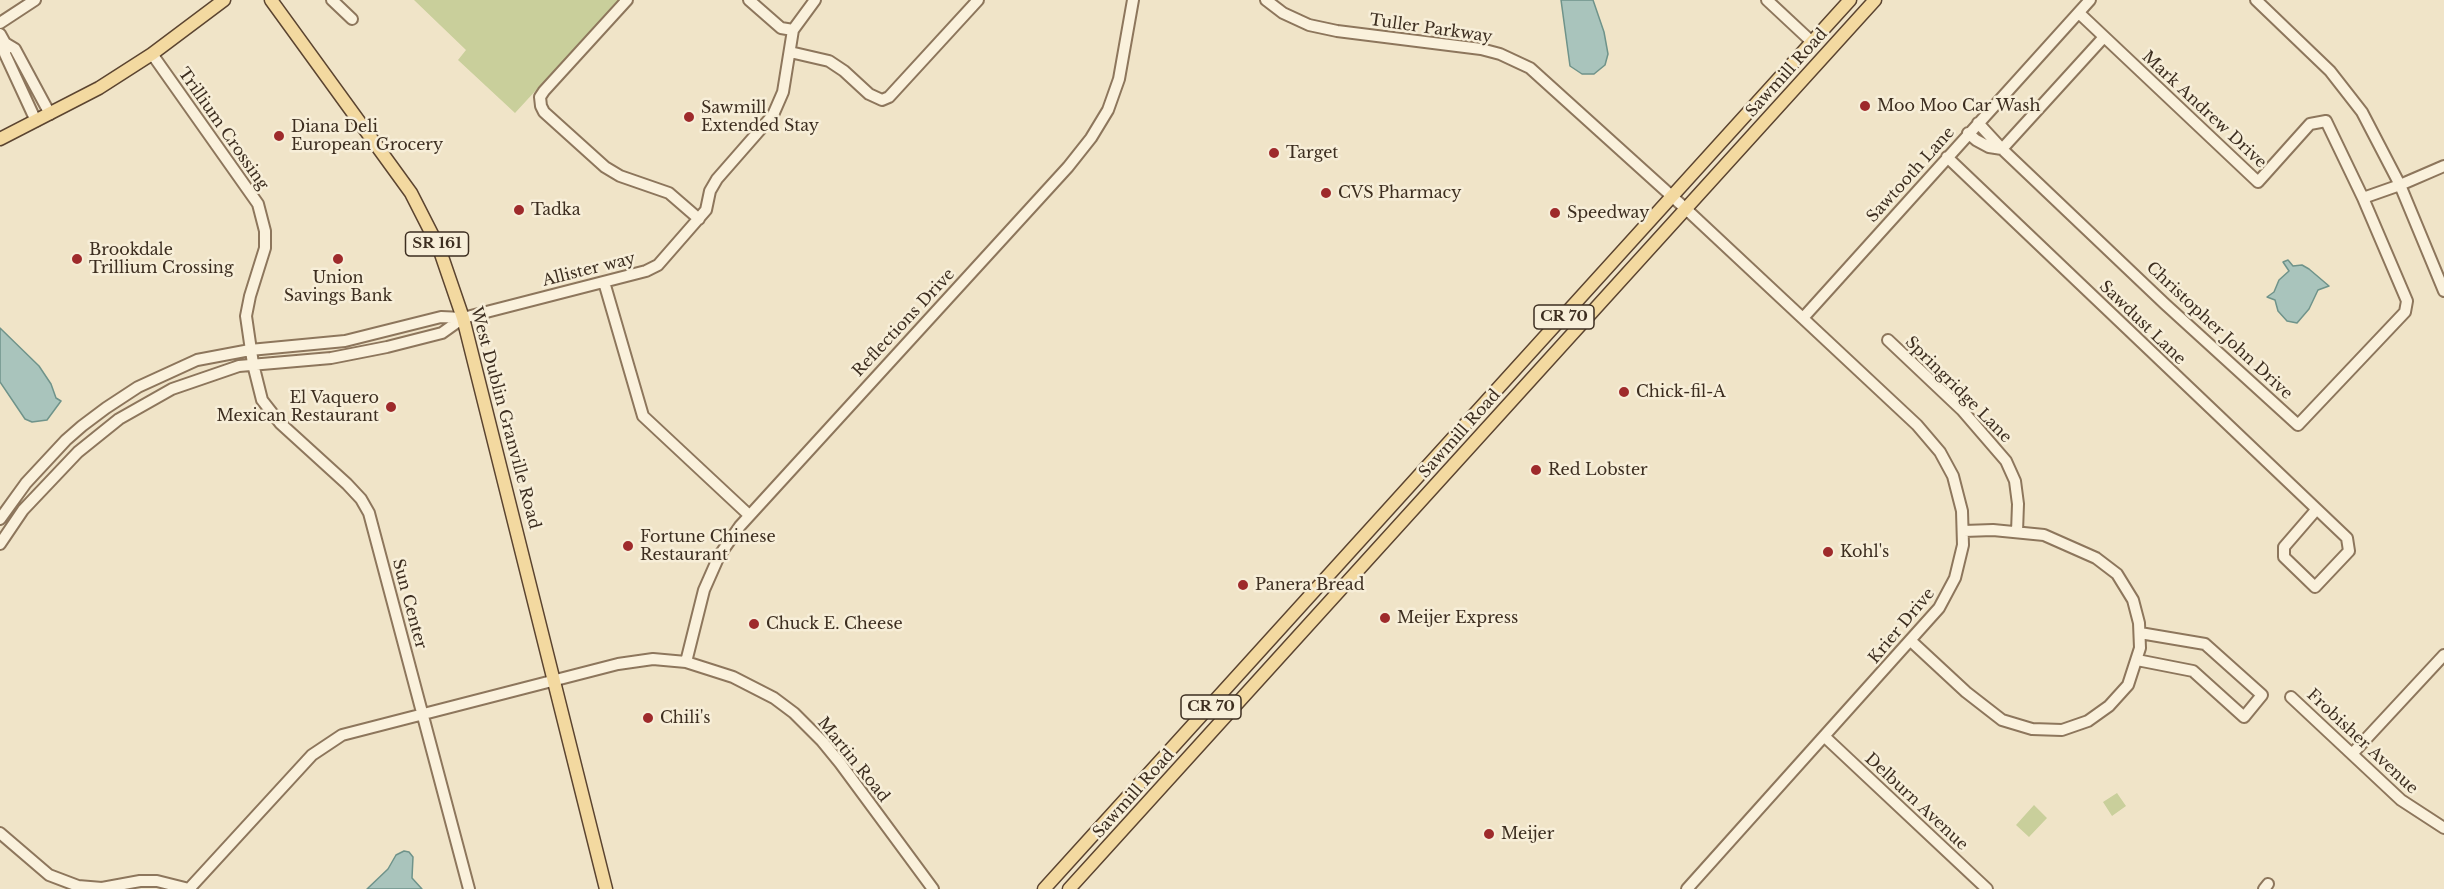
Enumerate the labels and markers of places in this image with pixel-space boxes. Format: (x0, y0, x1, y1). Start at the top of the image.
place label: Moo Moo Car Wash (1877, 96, 2041, 116)
place label: Sawmill Extended Stay (701, 98, 819, 136)
marker: Moo Moo Car Wash (1858, 99, 1872, 113)
marker: Sawmill Extended Stay (682, 110, 696, 124)
place label: Diana Deli European Grocery (291, 117, 443, 155)
marker: Diana Deli European Grocery (272, 129, 286, 143)
place label: Target (1286, 143, 1338, 163)
marker: Target (1267, 146, 1281, 160)
place label: CVS Pharmacy (1338, 183, 1461, 203)
marker: CVS Pharmacy (1319, 186, 1333, 200)
place label: Tadka (531, 200, 581, 220)
marker: Tadka (512, 203, 526, 217)
place label: Speedway (1567, 203, 1649, 223)
marker: Speedway (1548, 206, 1562, 220)
place label: Brookdale Trillium Crossing (89, 240, 233, 278)
marker: Brookdale Trillium Crossing (70, 252, 84, 266)
marker: Union Savings Bank (331, 252, 345, 266)
place label: Union Savings Bank (284, 268, 392, 306)
place label: Chick-fil-A (1636, 382, 1726, 402)
marker: Chick-fil-A (1617, 385, 1631, 399)
place label: El Vaquero Mexican Restaurant (217, 388, 379, 426)
marker: El Vaquero Mexican Restaurant (384, 400, 398, 414)
place label: Red Lobster (1548, 460, 1648, 480)
marker: Red Lobster (1529, 463, 1543, 477)
place label: Fortune Chinese Restaurant (640, 527, 776, 565)
marker: Fortune Chinese Restaurant (621, 539, 635, 553)
place label: Kohl's (1840, 542, 1889, 562)
marker: Kohl's (1821, 545, 1835, 559)
place label: Panera Bread (1255, 575, 1365, 595)
marker: Panera Bread (1236, 578, 1250, 592)
place label: Meijer Express (1397, 608, 1518, 628)
marker: Meijer Express (1378, 611, 1392, 625)
place label: Chuck E. Cheese (766, 614, 903, 634)
marker: Chuck E. Cheese (747, 617, 761, 631)
place label: Chili's (660, 708, 710, 728)
marker: Chili's (641, 711, 655, 725)
place label: Meijer (1501, 824, 1554, 844)
marker: Meijer (1482, 827, 1496, 841)

